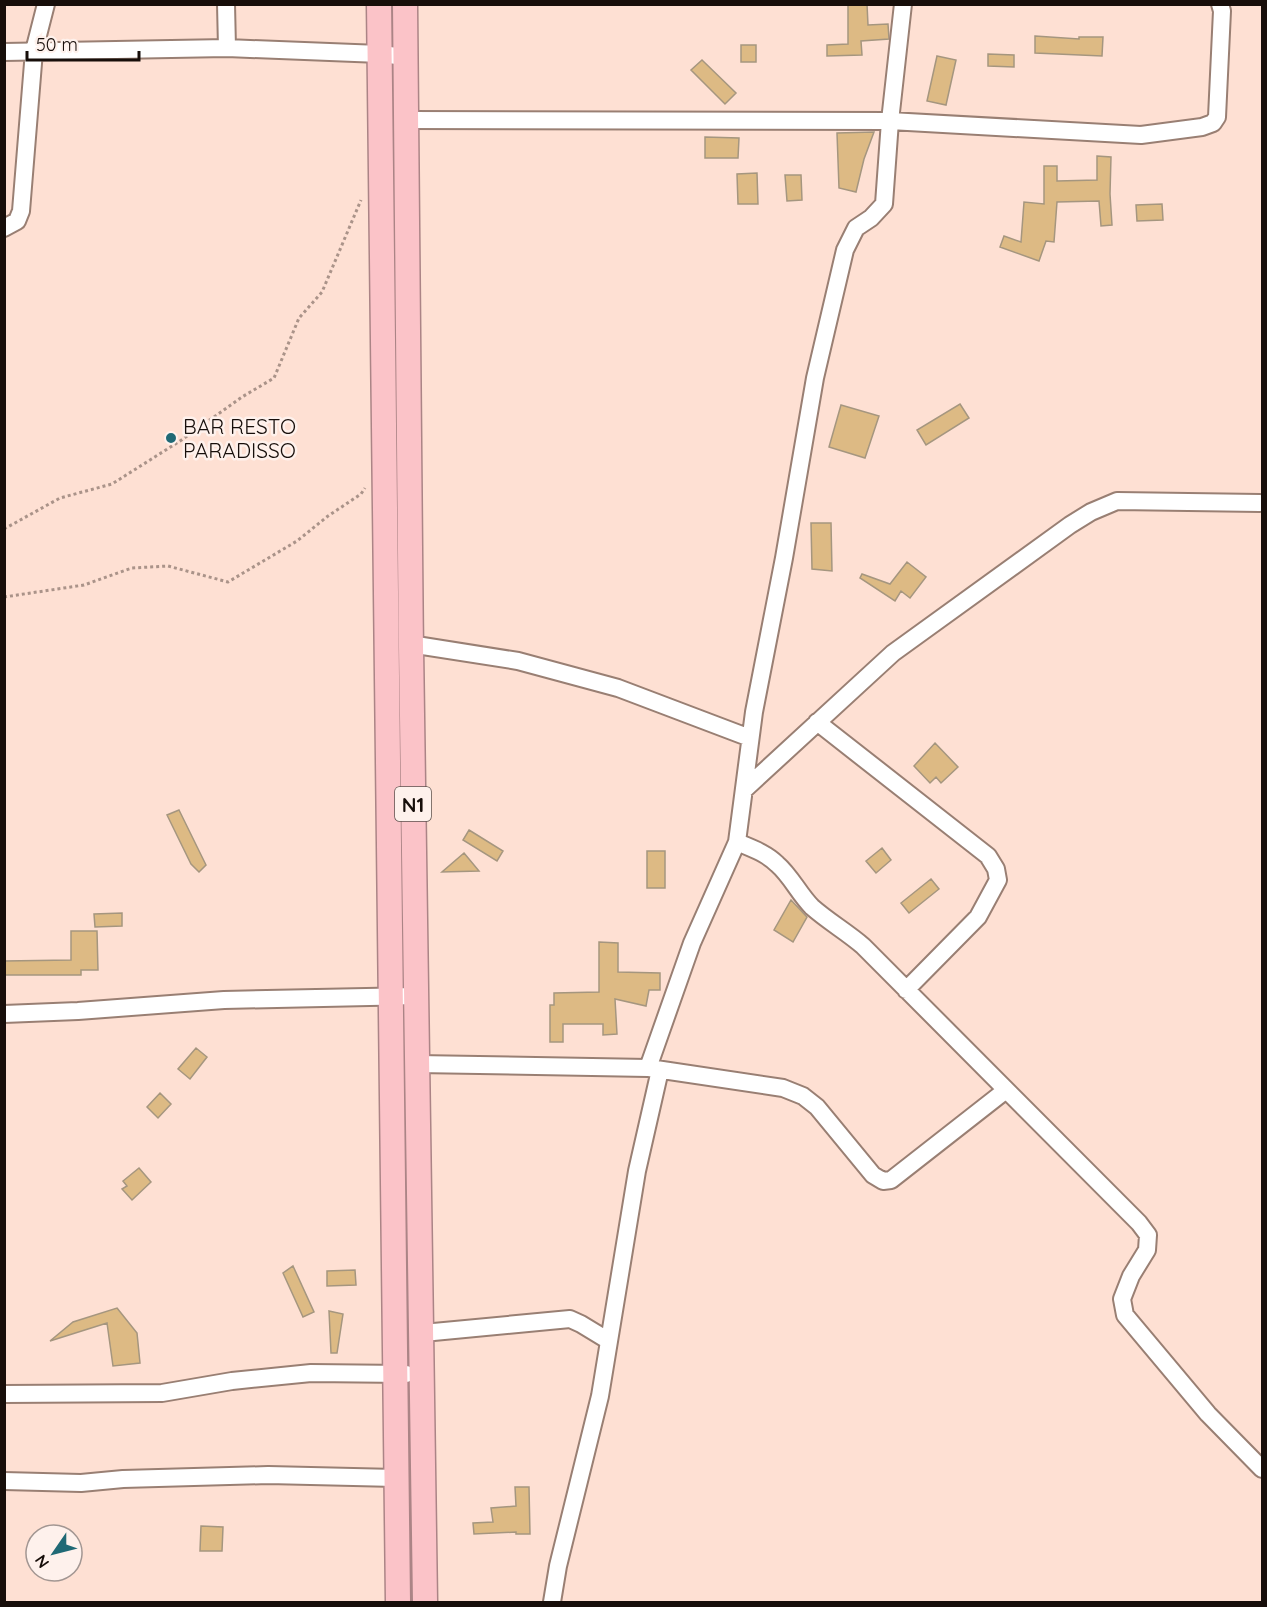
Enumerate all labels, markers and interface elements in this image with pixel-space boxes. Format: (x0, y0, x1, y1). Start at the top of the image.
scale bar (27, 24, 140, 62)
text: 50 m (36, 33, 78, 56)
place label: BAR RESTO PARADISSO (183, 413, 296, 463)
marker: BAR RESTO PARADISSO (164, 431, 178, 445)
road number: N1 (395, 787, 431, 821)
north arrow (24, 1523, 84, 1583)
text: N (30, 1551, 53, 1572)

